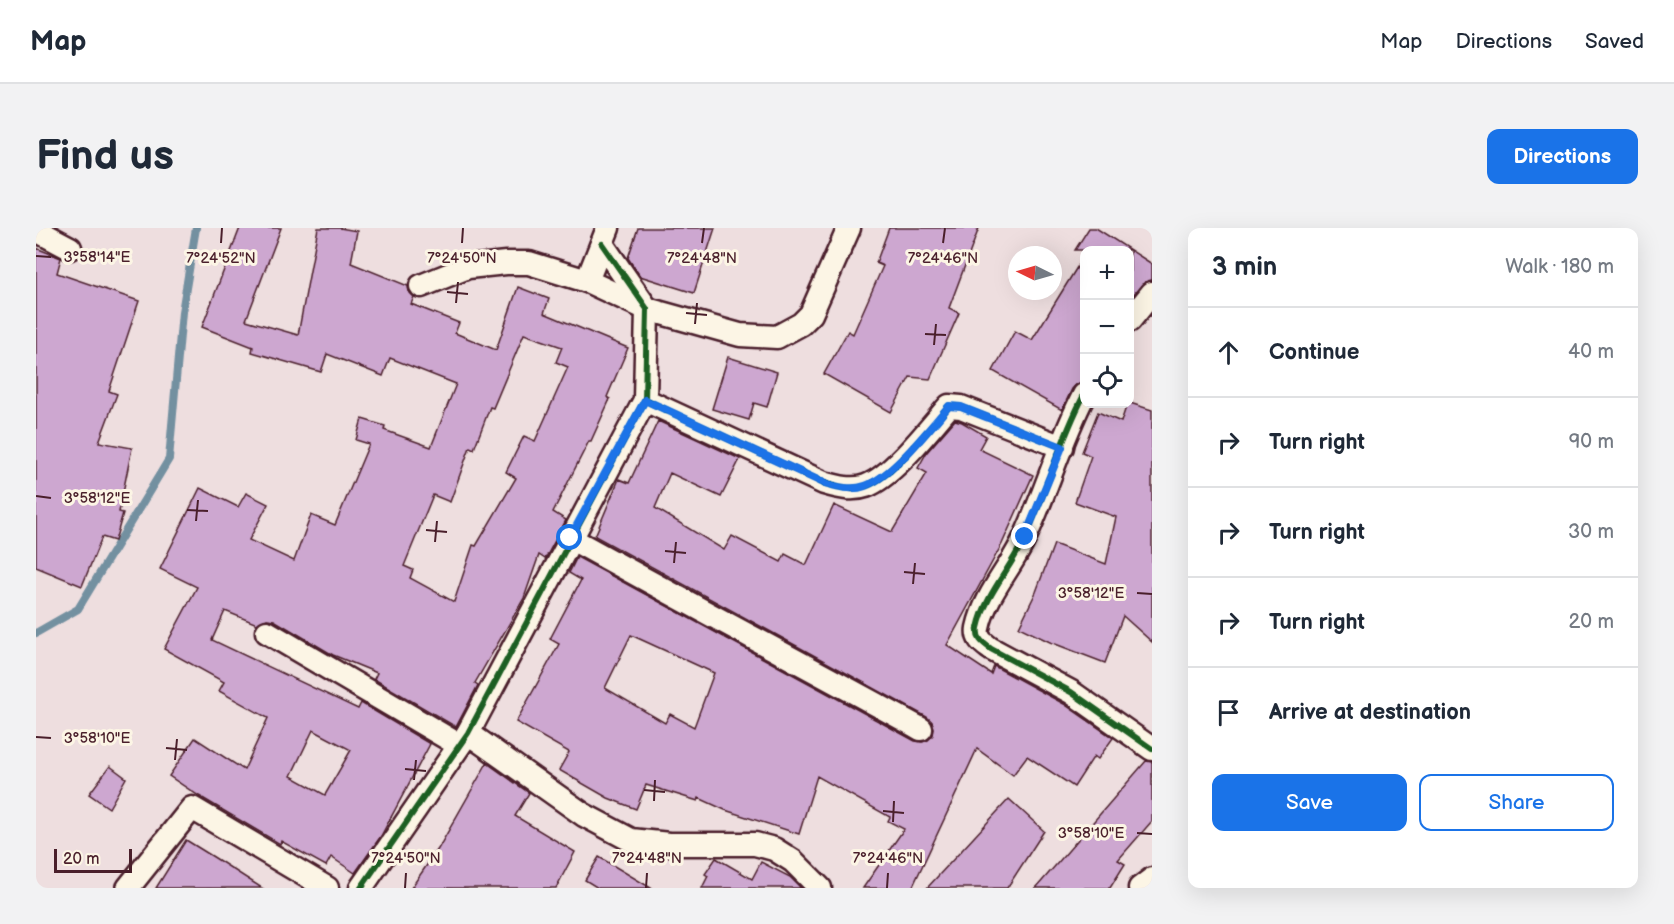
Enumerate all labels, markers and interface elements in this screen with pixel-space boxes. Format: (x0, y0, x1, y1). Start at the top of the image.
text: Map (30, 25, 86, 58)
text: Map (1380, 29, 1423, 54)
text: Directions (1456, 29, 1552, 54)
text: Saved (1585, 29, 1644, 54)
button: Directions (1487, 129, 1638, 184)
text: Find us (36, 131, 174, 182)
north arrow (1008, 246, 1062, 300)
map controls (1080, 246, 1134, 408)
button: + (1080, 246, 1134, 300)
text: 3°58'14"E (64, 248, 131, 267)
text: 7°24'52"N (186, 249, 256, 268)
text: 7°24'50"N (427, 249, 497, 268)
text: 7°24'48"N (667, 249, 737, 268)
text: 7°24'46"N (908, 249, 978, 268)
text: 3 min (1212, 252, 1277, 283)
text: Walk · 180 m (1505, 255, 1614, 279)
button: − (1080, 300, 1134, 354)
icon: ahead (1212, 336, 1245, 369)
text: Continue (1269, 339, 1359, 366)
text: 40 m (1568, 340, 1614, 364)
button: locate (1080, 354, 1134, 408)
icon: right (1212, 426, 1245, 459)
text: Turn right (1269, 429, 1365, 456)
text: 90 m (1569, 430, 1614, 454)
text: 3°58'12"E (64, 489, 130, 508)
icon: right (1212, 516, 1245, 549)
text: Turn right (1269, 519, 1365, 546)
text: 30 m (1568, 520, 1614, 544)
route end (1011, 523, 1037, 549)
route start (556, 524, 582, 550)
text: 3°58'12"E (1058, 584, 1124, 603)
icon: right (1212, 606, 1245, 639)
text: Turn right (1269, 609, 1365, 636)
text: 20 m (1569, 610, 1614, 634)
icon: arrive (1212, 696, 1245, 729)
text: Arrive at destination (1269, 699, 1471, 726)
text: 3°58'10"E (64, 729, 130, 748)
button: Save (1212, 774, 1407, 831)
button: Share (1419, 774, 1614, 831)
text: 3°58'10"E (1058, 824, 1124, 843)
scale bar (54, 846, 132, 874)
text: 7°24'50"N (371, 849, 441, 868)
text: 7°24'48"N (612, 849, 682, 868)
text: 7°24'46"N (853, 849, 923, 868)
text: 20 m (63, 850, 99, 869)

